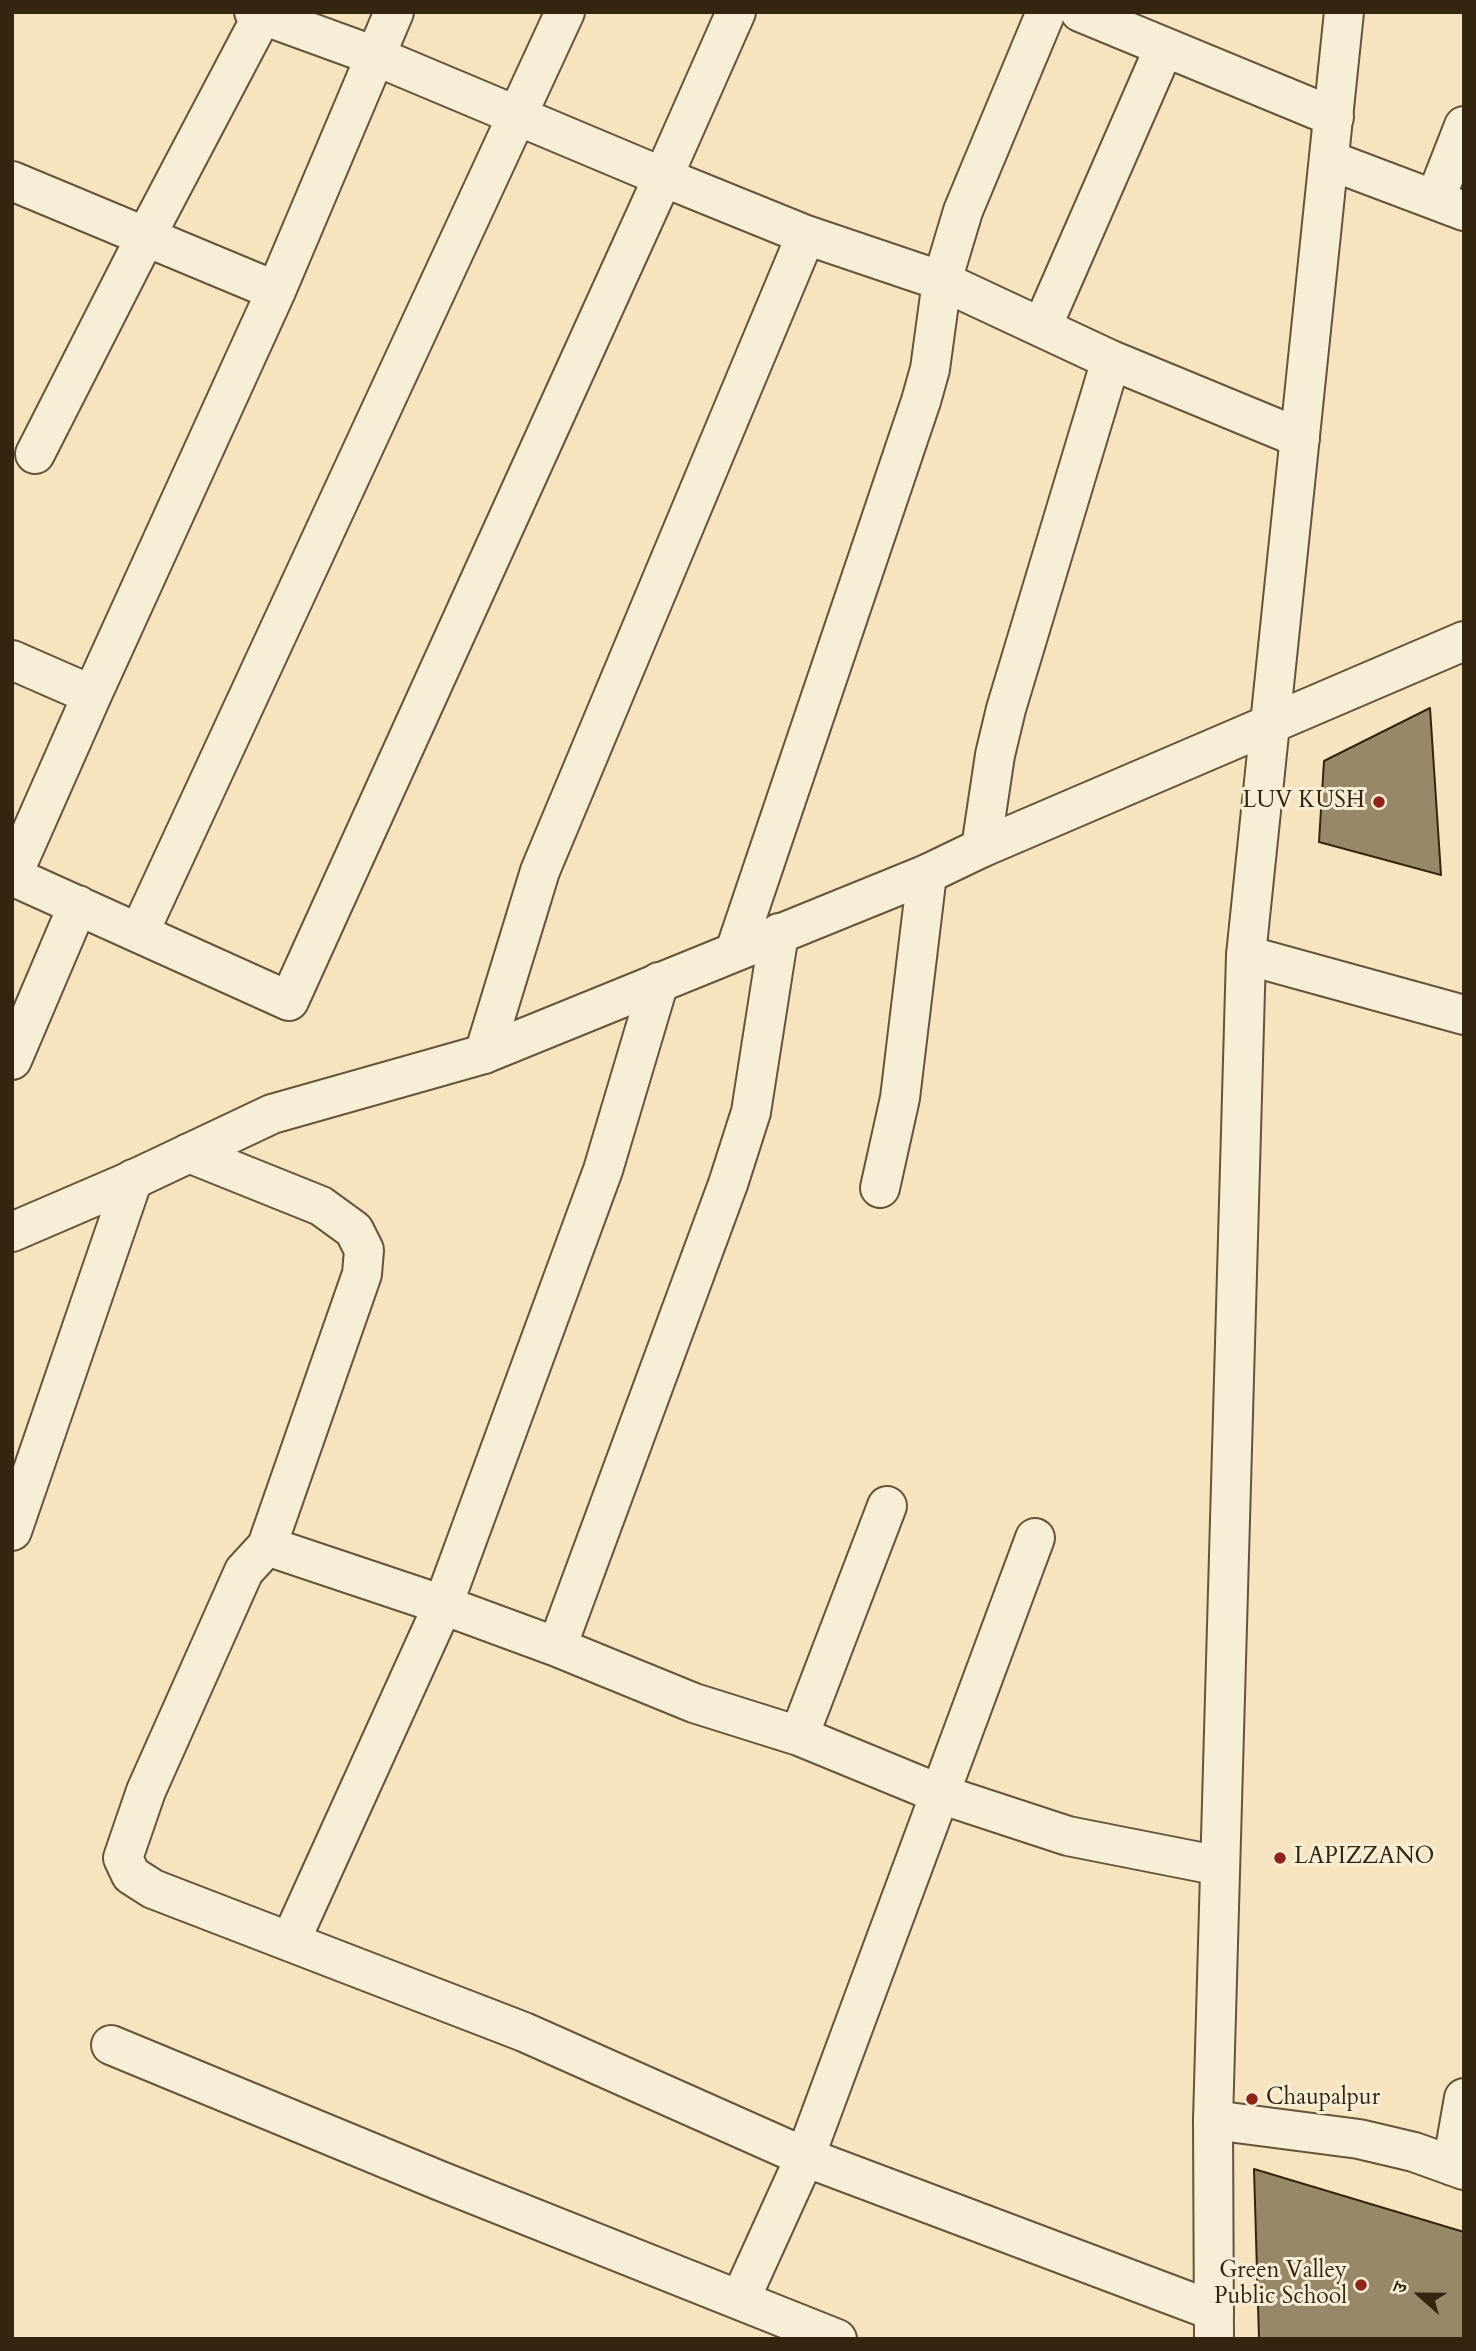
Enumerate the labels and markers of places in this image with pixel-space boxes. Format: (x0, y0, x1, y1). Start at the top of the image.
place label: LUV KUSH (1243, 788, 1365, 816)
marker: LUV KUSH (1371, 794, 1387, 810)
place label: LAPIZZANO (1294, 1844, 1434, 1872)
marker: LAPIZZANO (1272, 1850, 1288, 1866)
place label: Chaupalpur (1266, 2085, 1380, 2113)
marker: Chaupalpur (1244, 2091, 1260, 2107)
place label: Green Valley Public School (1214, 2258, 1347, 2312)
marker: Green Valley Public School (1353, 2277, 1369, 2293)

